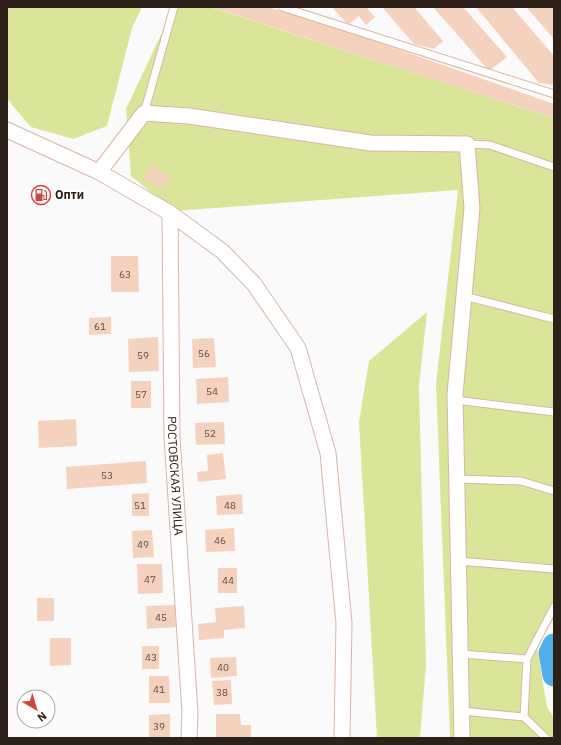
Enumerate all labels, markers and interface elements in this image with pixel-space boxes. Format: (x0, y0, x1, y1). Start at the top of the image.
fuel station icon: Опти (30, 184, 52, 206)
place label: Опти (55, 187, 84, 202)
house number: 63 (119, 268, 131, 281)
house number: 61 (94, 320, 106, 333)
house number: 56 (198, 347, 210, 360)
house number: 59 (137, 349, 149, 362)
house number: 54 (206, 385, 218, 398)
house number: 57 (135, 388, 147, 401)
street label: РОСТОВСКАЯ УЛИЦА (165, 416, 186, 536)
house number: 52 (204, 427, 216, 440)
house number: 53 (101, 469, 113, 482)
house number: 51 (134, 499, 146, 512)
house number: 48 (224, 499, 236, 512)
house number: 46 (214, 534, 226, 547)
house number: 49 (137, 538, 149, 551)
house number: 47 (144, 573, 156, 586)
house number: 44 (222, 574, 234, 587)
house number: 45 (155, 611, 167, 624)
house number: 43 (145, 651, 157, 664)
house number: 40 (217, 661, 229, 674)
house number: 41 (153, 683, 165, 696)
house number: 38 (216, 686, 228, 699)
north arrow (16, 689, 56, 729)
text: N (35, 709, 50, 725)
house number: 39 (153, 720, 165, 733)

